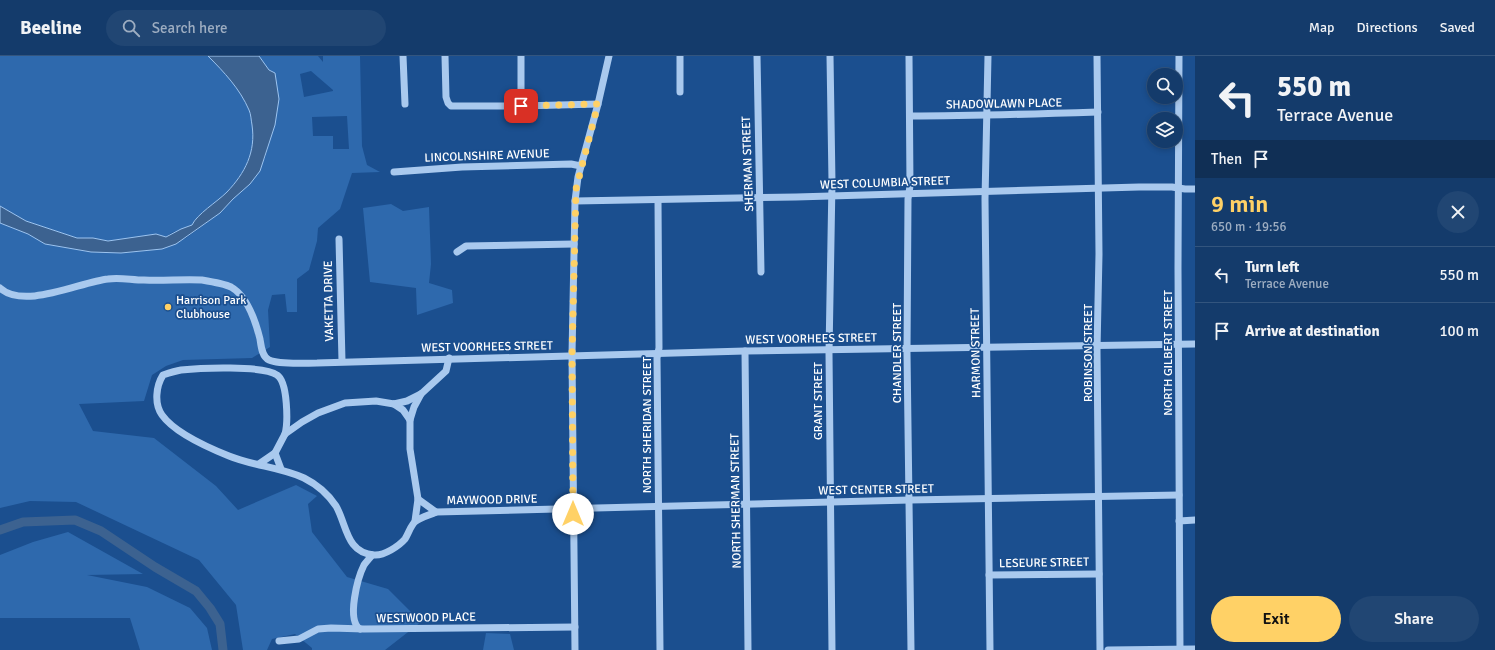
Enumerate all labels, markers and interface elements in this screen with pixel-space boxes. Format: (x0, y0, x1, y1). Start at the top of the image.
search box (106, 10, 386, 46)
text: Beeline (20, 16, 82, 40)
icon: search (120, 17, 142, 39)
text: Search here (152, 19, 227, 37)
text: Map (1309, 19, 1335, 36)
text: Directions (1357, 19, 1418, 36)
text: Saved (1440, 19, 1475, 36)
map controls (1147, 68, 1183, 148)
button: search (1147, 68, 1183, 104)
text: 550 m (1277, 70, 1351, 104)
icon: left (1211, 72, 1263, 124)
pin (504, 89, 538, 123)
icon: arrive (510, 95, 532, 117)
street label: SHADOWLAWN PLACE (946, 95, 1062, 113)
text: Terrace Avenue (1277, 104, 1393, 126)
button: layers (1147, 112, 1183, 148)
street label: SHERMAN STREET (739, 116, 757, 212)
street label: LINCOLNSHIRE AVENUE (424, 146, 550, 166)
icon: arrive (1250, 148, 1272, 170)
text: Then (1211, 150, 1242, 168)
street label: WEST COLUMBIA STREET (820, 173, 950, 193)
text: 9 min (1211, 189, 1268, 219)
button: close (1437, 191, 1479, 233)
text: 650 m · 19:56 (1211, 219, 1287, 235)
text: Turn left (1245, 258, 1299, 276)
street label: VAKETTA DRIVE (321, 260, 337, 342)
icon: left (1211, 264, 1233, 286)
text: 550 m (1439, 266, 1479, 284)
text: Terrace Avenue (1245, 276, 1329, 292)
street label: NORTH GILBERT STREET (1161, 290, 1176, 416)
place label: Harrison Park Clubhouse (176, 293, 246, 322)
marker: Harrison Park Clubhouse (163, 302, 173, 312)
street label: CHANDLER STREET (890, 303, 905, 403)
street label: ROBINSON STREET (1081, 304, 1096, 402)
street label: HARMON STREET (968, 308, 984, 398)
icon: arrive (1211, 320, 1233, 342)
text: Arrive at destination (1245, 322, 1380, 340)
text: 100 m (1439, 322, 1479, 340)
street label: WEST VOORHEES STREET (745, 330, 877, 348)
street label: WEST VOORHEES STREET (421, 338, 553, 356)
street label: NORTH SHERIDAN STREET (640, 357, 655, 493)
street label: GRANT STREET (811, 362, 826, 440)
street label: NORTH SHERMAN STREET (727, 433, 745, 569)
street label: WEST CENTER STREET (818, 481, 934, 499)
street label: MAYWOOD DRIVE (446, 492, 538, 508)
position arrow (552, 493, 594, 535)
street label: LESEURE STREET (999, 555, 1089, 571)
button: Exit (1211, 596, 1341, 642)
button: Share (1349, 596, 1479, 642)
street label: WESTWOOD PLACE (376, 610, 476, 626)

